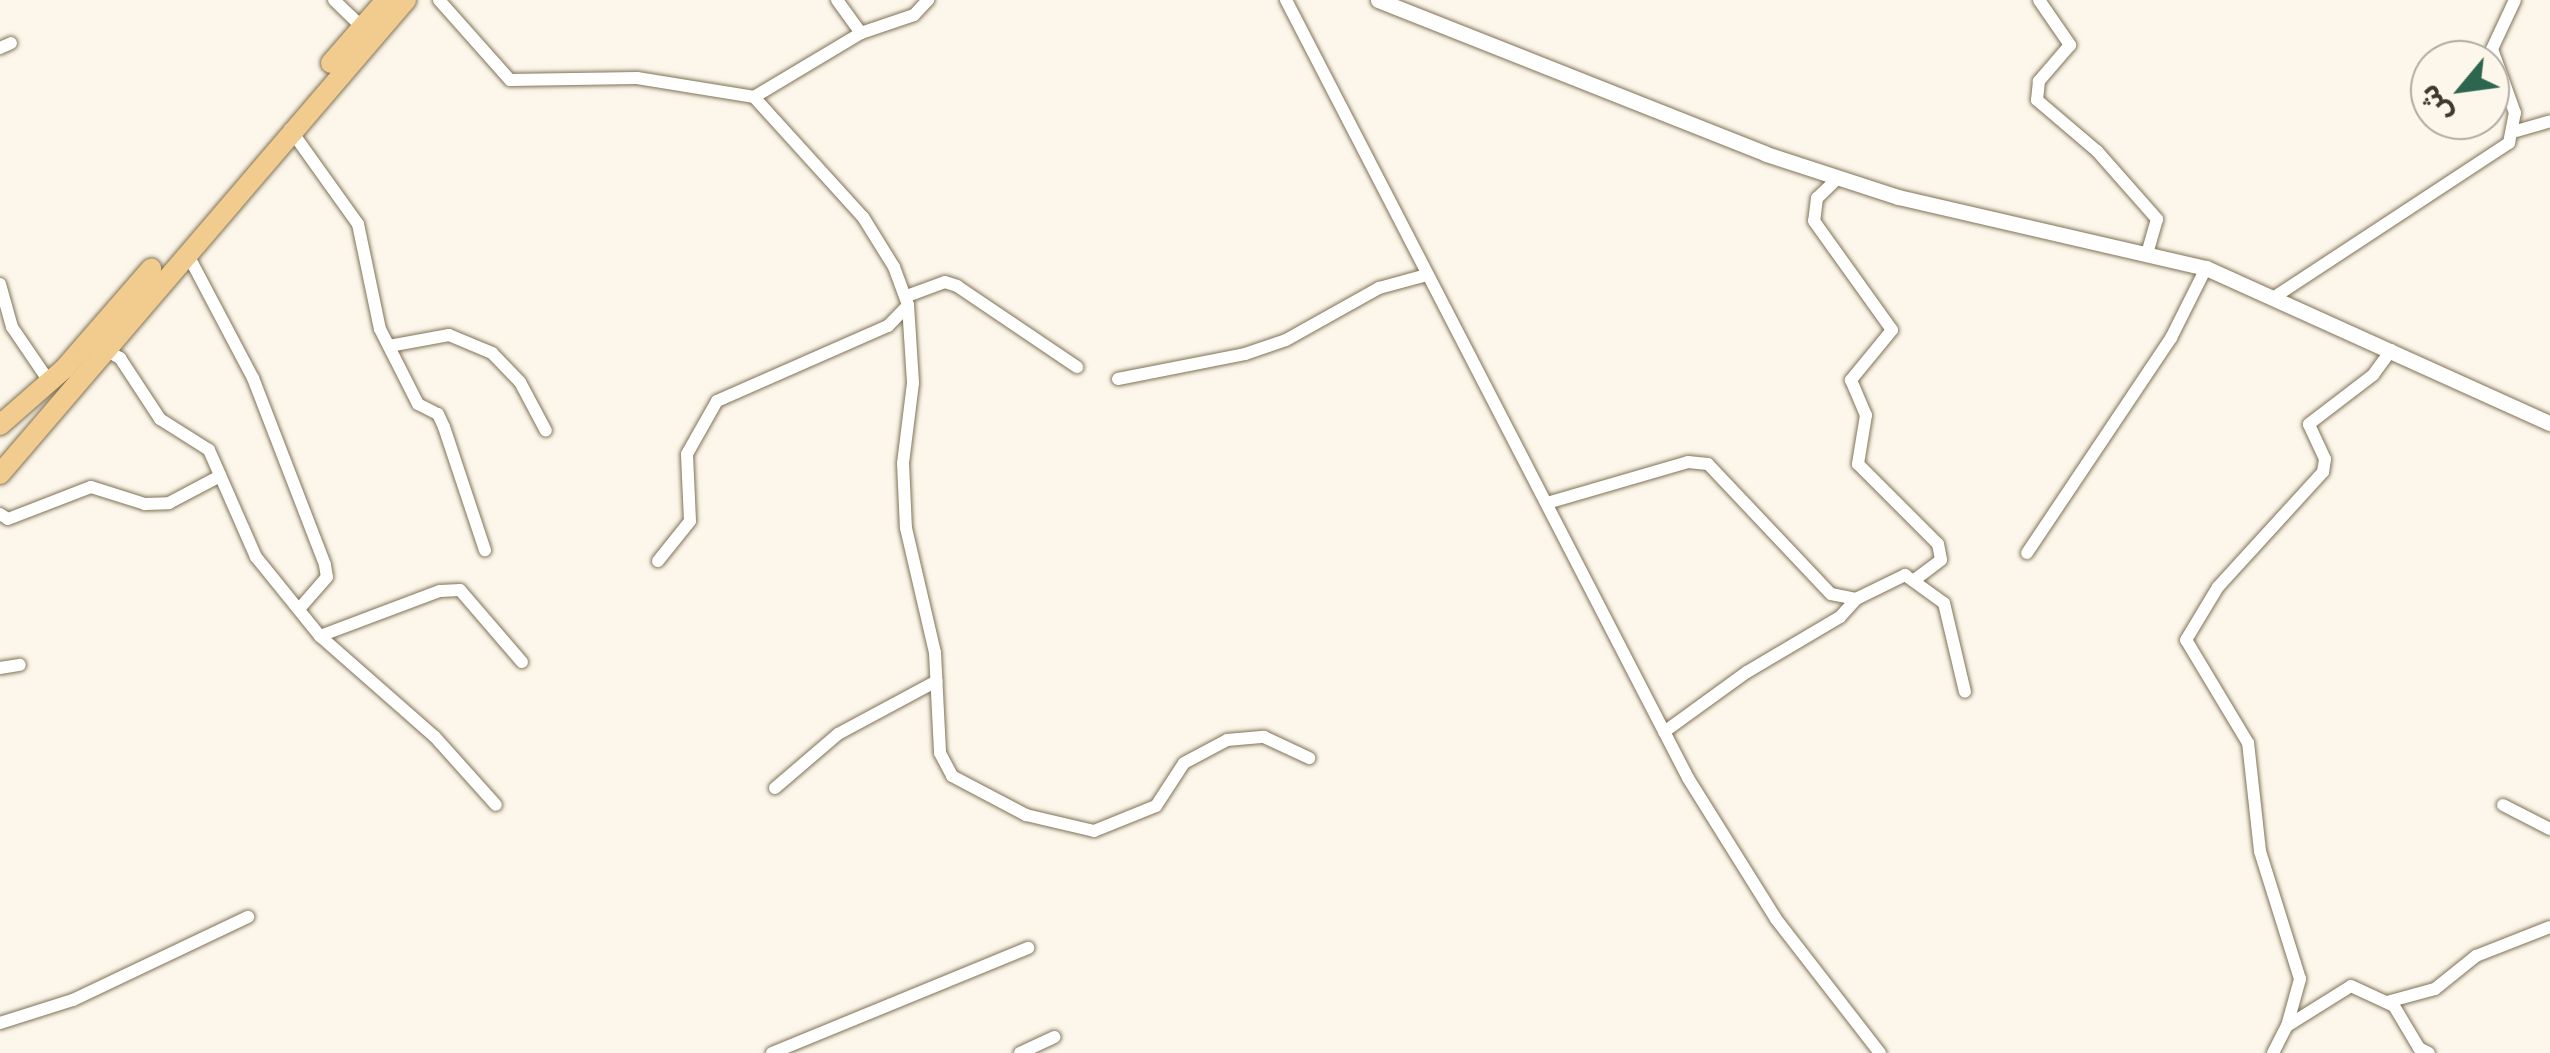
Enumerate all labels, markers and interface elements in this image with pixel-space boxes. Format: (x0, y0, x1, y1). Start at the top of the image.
north arrow (2410, 40, 2510, 140)
text: ش (2411, 79, 2459, 129)

